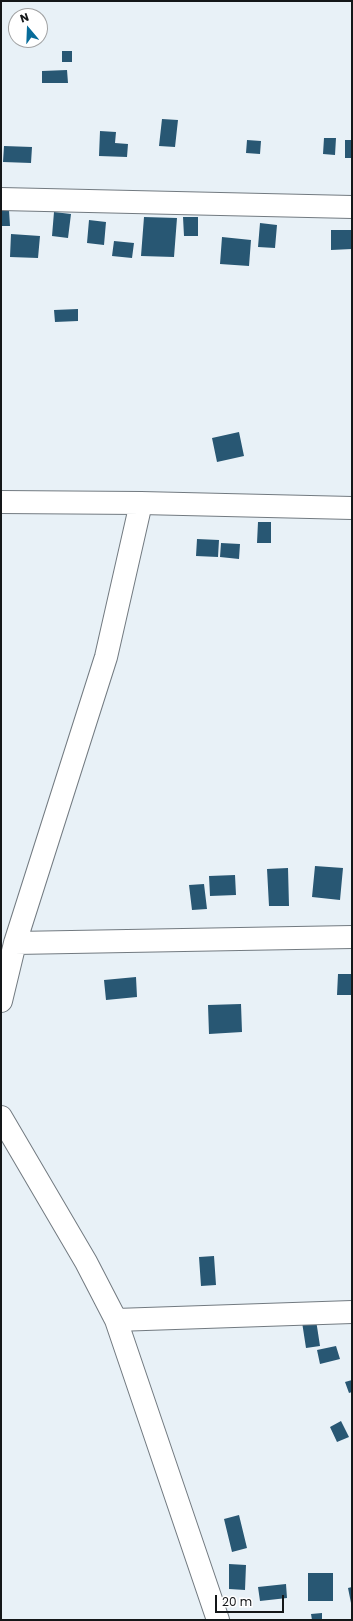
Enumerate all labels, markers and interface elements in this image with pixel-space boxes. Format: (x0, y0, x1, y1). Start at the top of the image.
north arrow (8, 8, 48, 48)
text: N (18, 9, 31, 27)
scale bar (217, 1587, 286, 1613)
text: 20 m (222, 1593, 252, 1610)

